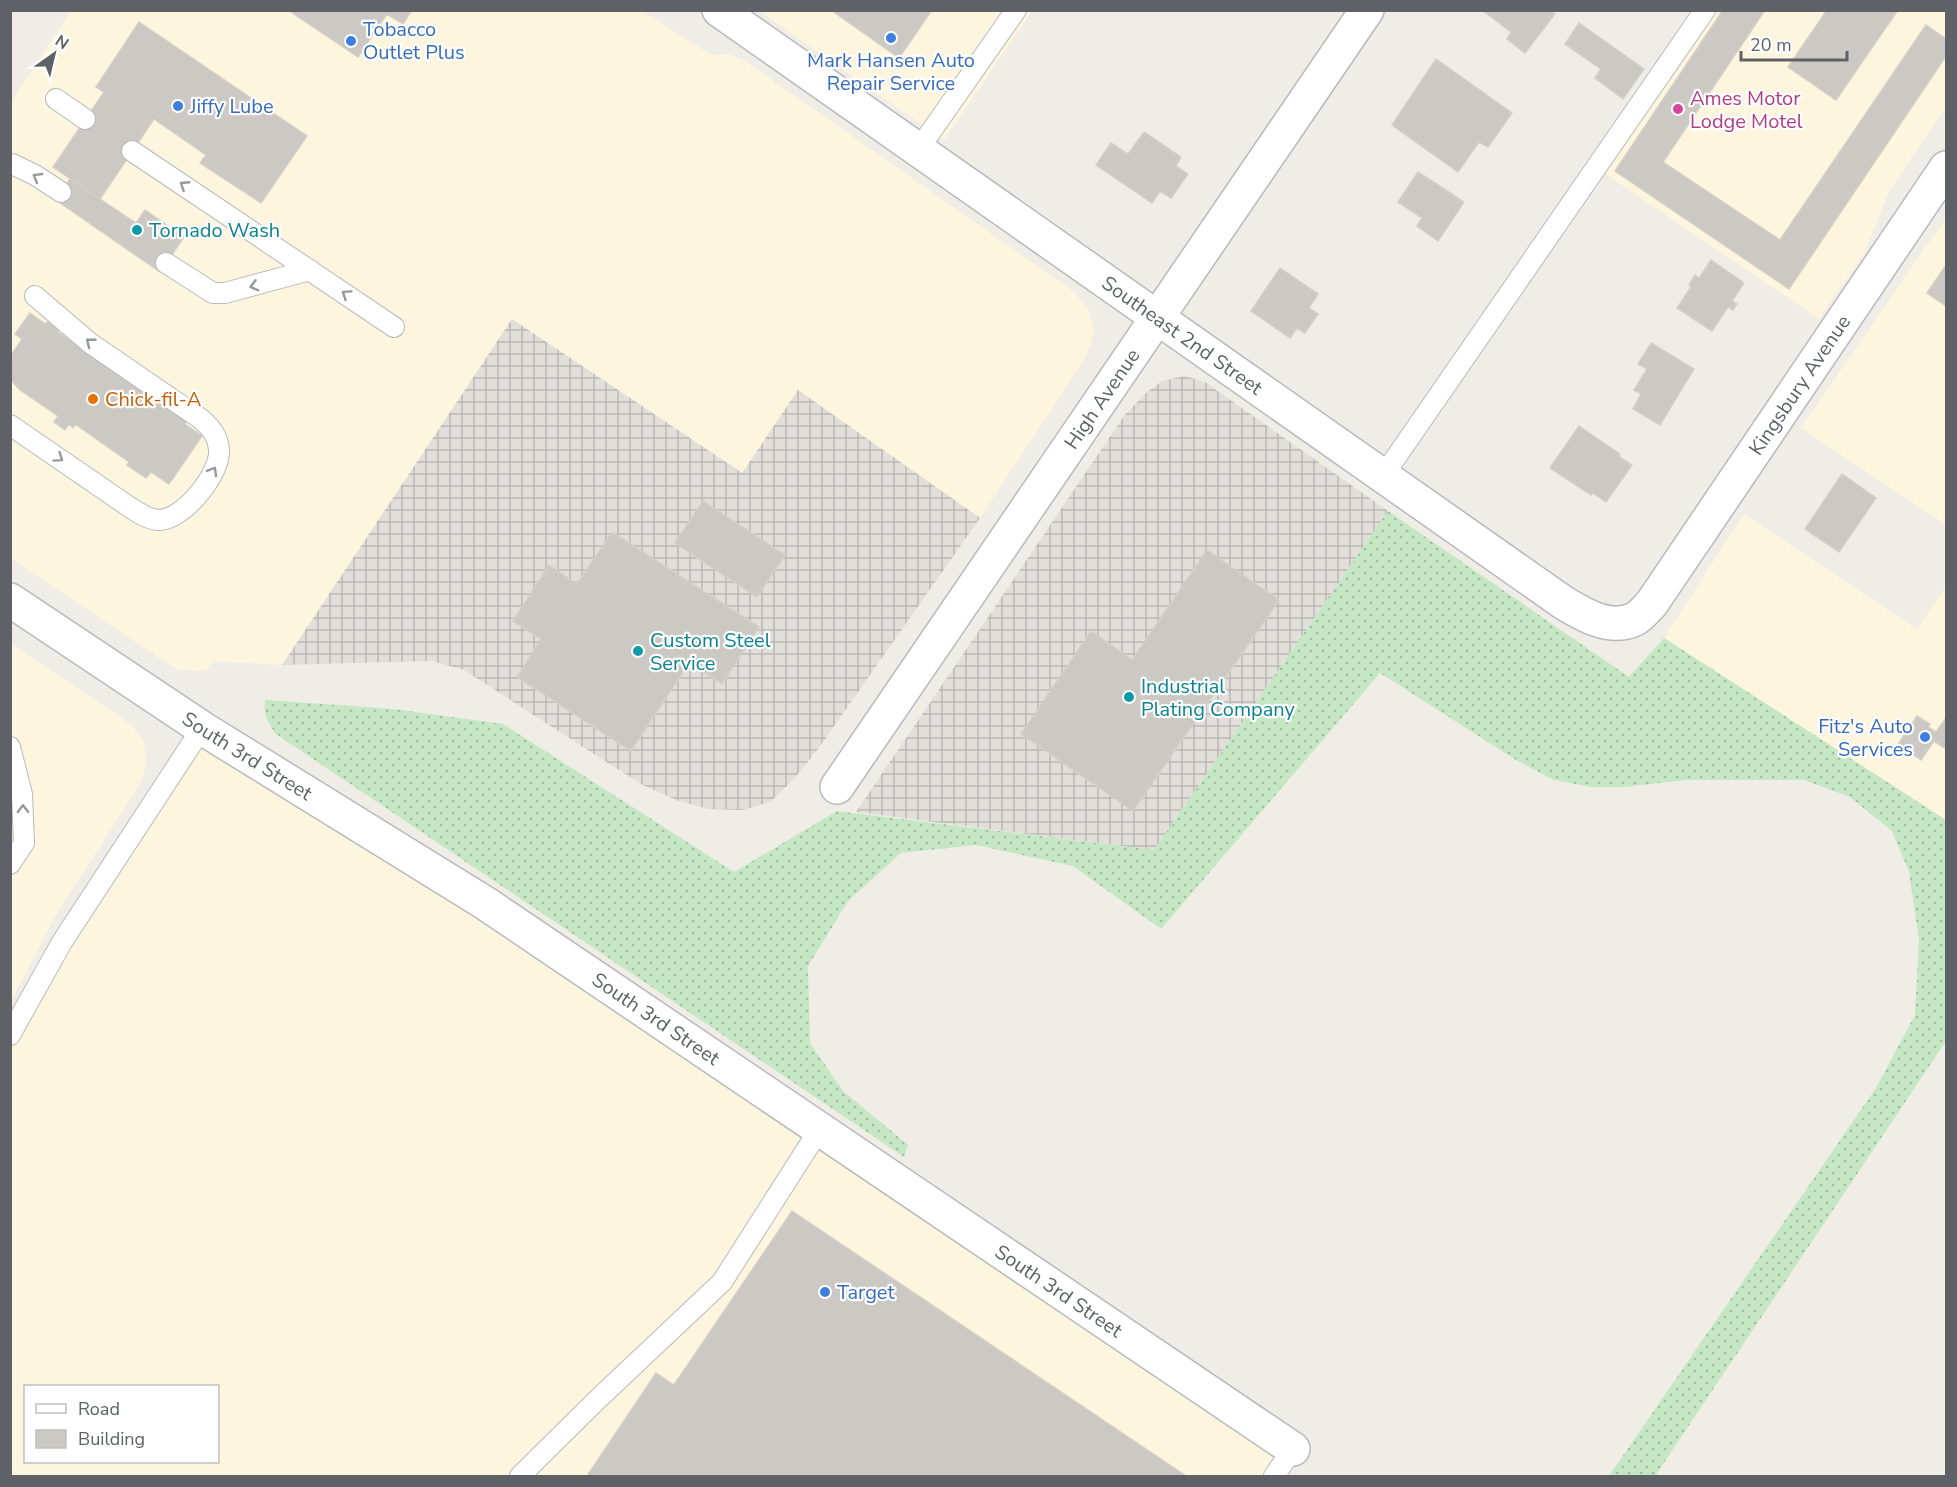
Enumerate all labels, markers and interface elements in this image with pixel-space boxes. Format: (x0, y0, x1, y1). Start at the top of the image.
place label: Tobacco Outlet Plus (363, 16, 465, 66)
north arrow (24, 24, 84, 84)
scale bar (1741, 24, 1848, 62)
text: N (51, 30, 73, 55)
marker: Mark Hansen Auto Repair Service (884, 31, 898, 45)
text: 20 m (1750, 33, 1792, 57)
marker: Tobacco Outlet Plus (344, 34, 358, 48)
place label: Mark Hansen Auto Repair Service (807, 47, 975, 97)
place label: Ames Motor Lodge Motel (1690, 85, 1803, 135)
place label: Jiffy Lube (189, 93, 274, 120)
marker: Jiffy Lube (171, 99, 185, 113)
marker: Ames Motor Lodge Motel (1671, 102, 1685, 116)
one-way arrow (33, 173, 44, 184)
one-way arrow (179, 182, 190, 193)
place label: Tornado Wash (149, 217, 280, 244)
marker: Tornado Wash (130, 223, 144, 237)
street label: Southeast 2nd Street (1096, 270, 1269, 402)
one-way arrow (249, 278, 259, 291)
one-way arrow (341, 290, 352, 301)
street label: Kingsbury Avenue (1743, 310, 1857, 461)
one-way arrow (85, 339, 96, 350)
street label: High Avenue (1058, 343, 1146, 455)
place label: Chick-fil-A (105, 386, 202, 413)
marker: Chick-fil-A (86, 392, 100, 406)
one-way arrow (52, 451, 63, 462)
one-way arrow (206, 467, 217, 477)
place label: Custom Steel Service (650, 627, 771, 677)
marker: Custom Steel Service (631, 644, 645, 658)
place label: Industrial Plating Company (1141, 673, 1296, 723)
marker: Industrial Plating Company (1122, 690, 1136, 704)
street label: South 3rd Street (177, 705, 318, 808)
place label: Fitz's Auto Services (1818, 713, 1913, 763)
marker: Fitz's Auto Services (1918, 730, 1932, 744)
one-way arrow (17, 804, 29, 813)
street label: South 3rd Street (587, 966, 726, 1072)
street label: South 3rd Street (989, 1238, 1128, 1345)
place label: Target (837, 1279, 895, 1306)
marker: Target (818, 1285, 832, 1299)
legend (24, 1385, 219, 1463)
text: Road (78, 1397, 120, 1421)
text: Building (78, 1427, 145, 1451)

